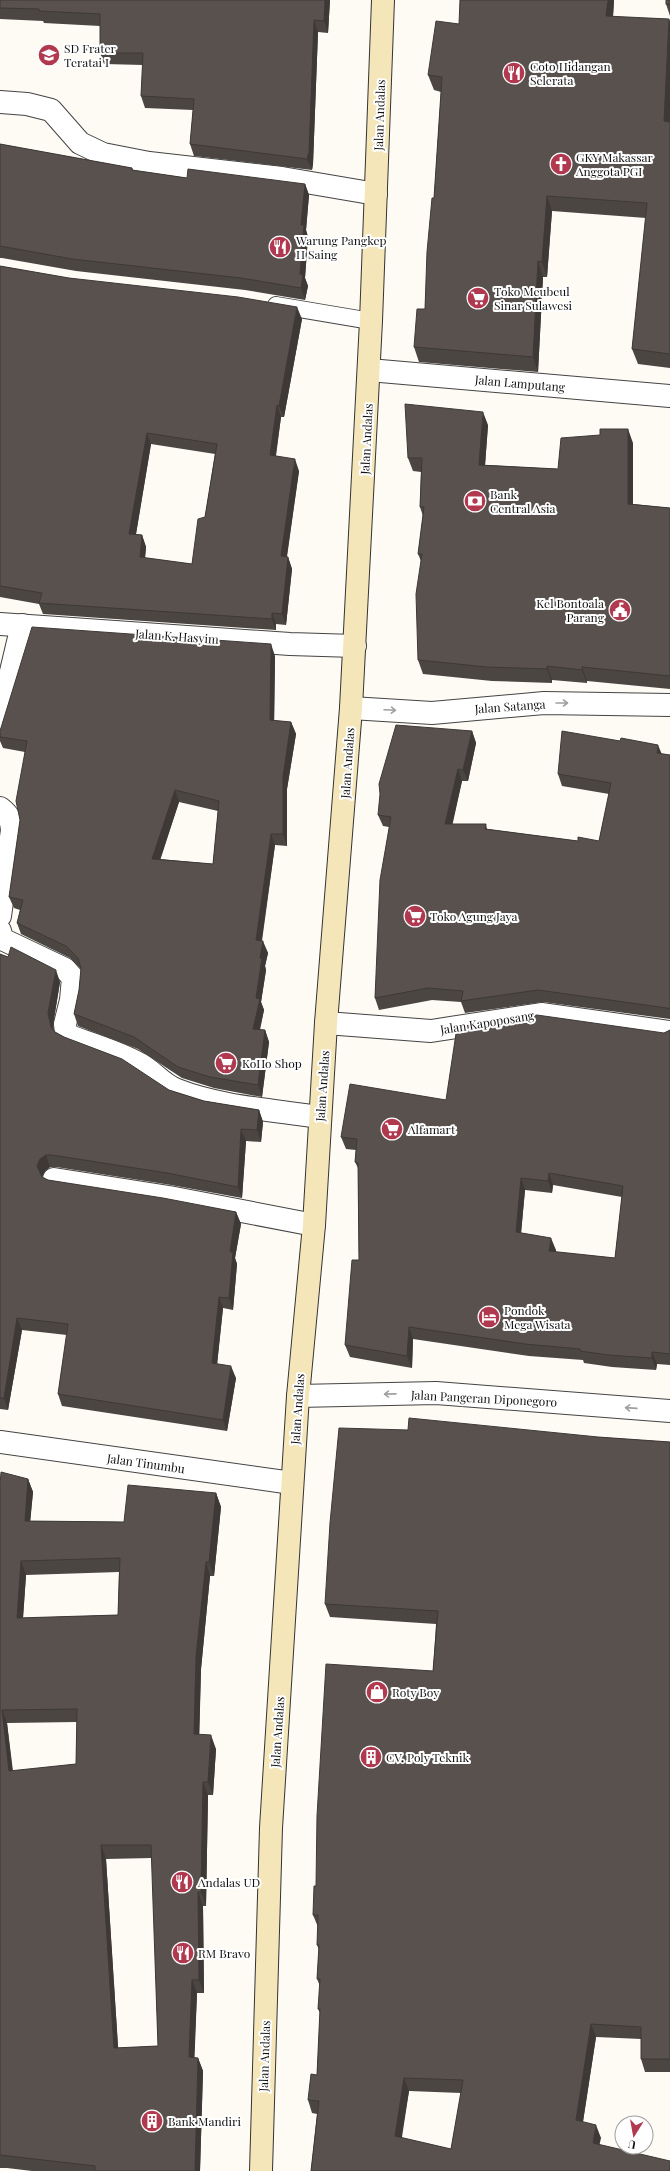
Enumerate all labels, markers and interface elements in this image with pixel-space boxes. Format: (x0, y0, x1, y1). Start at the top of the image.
place label: SD Frater Teratai I (64, 40, 117, 70)
school or university icon: SD Frater Teratai I (36, 42, 62, 68)
place label: Coto Hidangan Selerata (530, 58, 611, 88)
restaurant icon: Coto Hidangan Selerata (501, 60, 527, 86)
street label: Jalan Andalas (370, 79, 388, 152)
place label: GKY Makassar Anggota PGI (575, 149, 654, 179)
church icon: GKY Makassar Anggota PGI (548, 151, 574, 177)
place label: Warung Pangkep H Saing (295, 232, 387, 262)
restaurant icon: Warung Pangkep H Saing (267, 234, 293, 260)
place label: Toko Meubeul Sinar Sulawesi (494, 283, 573, 313)
supermarket icon: Toko Meubeul Sinar Sulawesi (465, 285, 491, 311)
street label: Jalan Lamputang (473, 371, 566, 395)
street label: Jalan Andalas (356, 403, 376, 476)
place label: Bank Central Asia (490, 486, 556, 516)
bank icon: Bank Central Asia (462, 488, 488, 514)
place label: Kel Bontoala Parang (536, 595, 605, 625)
public building icon: Kel Bontoala Parang (607, 597, 633, 623)
street label: Jalan K. Hasyim (134, 625, 220, 647)
street label: Jalan Satanga (473, 696, 546, 717)
one-way arrow (555, 699, 568, 707)
one-way arrow (383, 707, 396, 714)
street label: Jalan Andalas (336, 727, 357, 800)
supermarket icon: Toko Agung Jaya (402, 903, 428, 929)
place label: Toko Agung Jaya (430, 908, 518, 924)
street label: Jalan Kapoposang (438, 1007, 536, 1037)
supermarket icon: KoHo Shop (213, 1050, 239, 1076)
street label: Jalan Andalas (311, 1050, 332, 1123)
place label: KoHo Shop (242, 1055, 302, 1071)
supermarket icon: Alfamart (379, 1116, 405, 1142)
place label: Alfamart (407, 1121, 456, 1137)
place label: Pondok Mega Wisata (504, 1302, 571, 1332)
hotel icon: Pondok Mega Wisata (476, 1304, 502, 1330)
street label: Jalan Andalas (286, 1373, 307, 1446)
street label: Jalan Pangeran Diponegoro (410, 1386, 558, 1410)
one-way arrow (384, 1390, 397, 1398)
one-way arrow (625, 1404, 638, 1411)
street label: Jalan Tinumbu (105, 1449, 186, 1476)
shop icon: Roty Boy (364, 1679, 390, 1705)
place label: Roty Boy (392, 1684, 439, 1700)
street label: Jalan Andalas (266, 1696, 287, 1769)
building icon: CV. Poly Teknik (358, 1744, 384, 1770)
place label: CV. Poly Teknik (386, 1749, 470, 1765)
restaurant icon: Andalas UD (169, 1869, 195, 1895)
place label: Andalas UD (197, 1874, 261, 1890)
restaurant icon: RM Bravo (170, 1940, 196, 1966)
place label: RM Bravo (198, 1945, 251, 1961)
street label: Jalan Andalas (255, 2020, 273, 2093)
building icon: Bank Mandiri (139, 2108, 165, 2134)
place label: Bank Mandiri (168, 2113, 241, 2129)
north arrow (614, 2115, 654, 2155)
text: U (626, 2137, 637, 2153)

